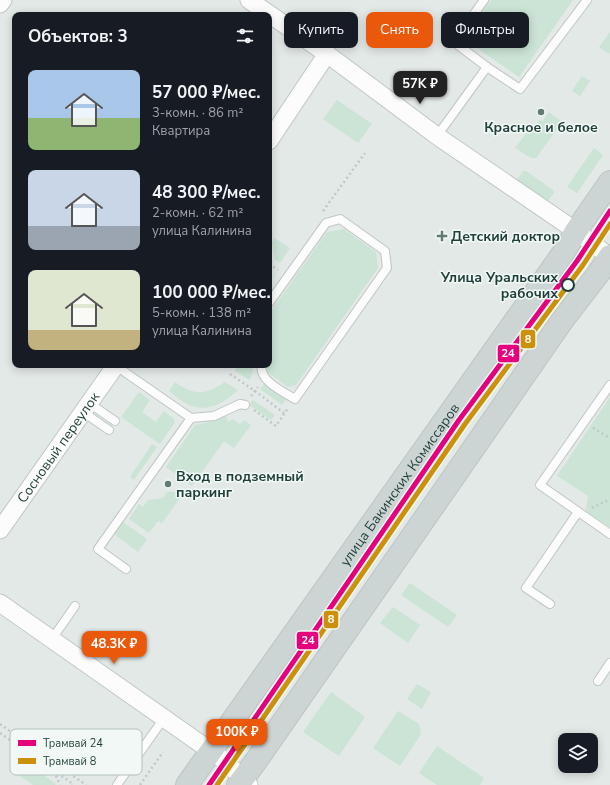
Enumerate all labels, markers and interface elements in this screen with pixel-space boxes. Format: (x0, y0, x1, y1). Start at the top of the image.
chip: Купить (284, 12, 358, 48)
chip: Снять (366, 12, 433, 48)
chip: Фильтры (441, 12, 529, 48)
text: Объектов: 3 (28, 25, 128, 48)
icon: filters (234, 25, 256, 47)
pin: 57K ₽ (392, 71, 448, 105)
text: 57K ₽ (402, 75, 438, 93)
text: 57 000 ₽/мес. (152, 81, 260, 104)
icon: home (60, 86, 108, 134)
text: 3-комн. · 86 m² (152, 104, 243, 122)
marker: Красное и белое (536, 107, 546, 117)
place label: Красное и белое (484, 118, 598, 137)
text: Квартира (152, 122, 210, 140)
text: 48 300 ₽/мес. (152, 181, 260, 204)
icon: home (60, 186, 108, 234)
text: 2-комн. · 62 m² (152, 204, 243, 222)
text: улица Калинина (152, 222, 252, 240)
place label: Детский доктор (451, 227, 560, 246)
marker: Детский доктор (436, 230, 448, 242)
place label: Улица Уральских рабочих (440, 268, 558, 303)
marker: Улица Уральских рабочих (561, 278, 575, 292)
text: 100 000 ₽/мес. (152, 281, 271, 304)
icon: home (60, 286, 108, 334)
text: 5-комн. · 138 m² (152, 304, 251, 322)
text: улица Калинина (152, 322, 252, 340)
line badge: 8 (520, 329, 536, 349)
text: 8 (525, 332, 532, 347)
line badge: 24 (497, 344, 520, 363)
text: 24 (501, 346, 515, 361)
street label: Сосновый переулок (12, 388, 104, 507)
street label: улица Бакинских Комиссаров (335, 399, 464, 570)
place label: Вход в подземный паркинг (176, 467, 304, 502)
marker: Вход в подземный паркинг (163, 479, 173, 489)
line badge: 8 (323, 610, 339, 629)
text: 8 (328, 612, 335, 627)
pin: 48.3K ₽ (77, 631, 151, 665)
line badge: 24 (296, 631, 319, 650)
text: 24 (301, 633, 315, 648)
text: 48.3K ₽ (91, 635, 137, 653)
pin: 100K ₽ (204, 719, 270, 753)
text: 100K ₽ (215, 723, 259, 741)
legend (10, 729, 142, 775)
map controls (558, 733, 598, 773)
button: layers (558, 733, 598, 773)
text: Трамвай 24 (43, 736, 103, 751)
text: Трамвай 8 (43, 754, 97, 769)

